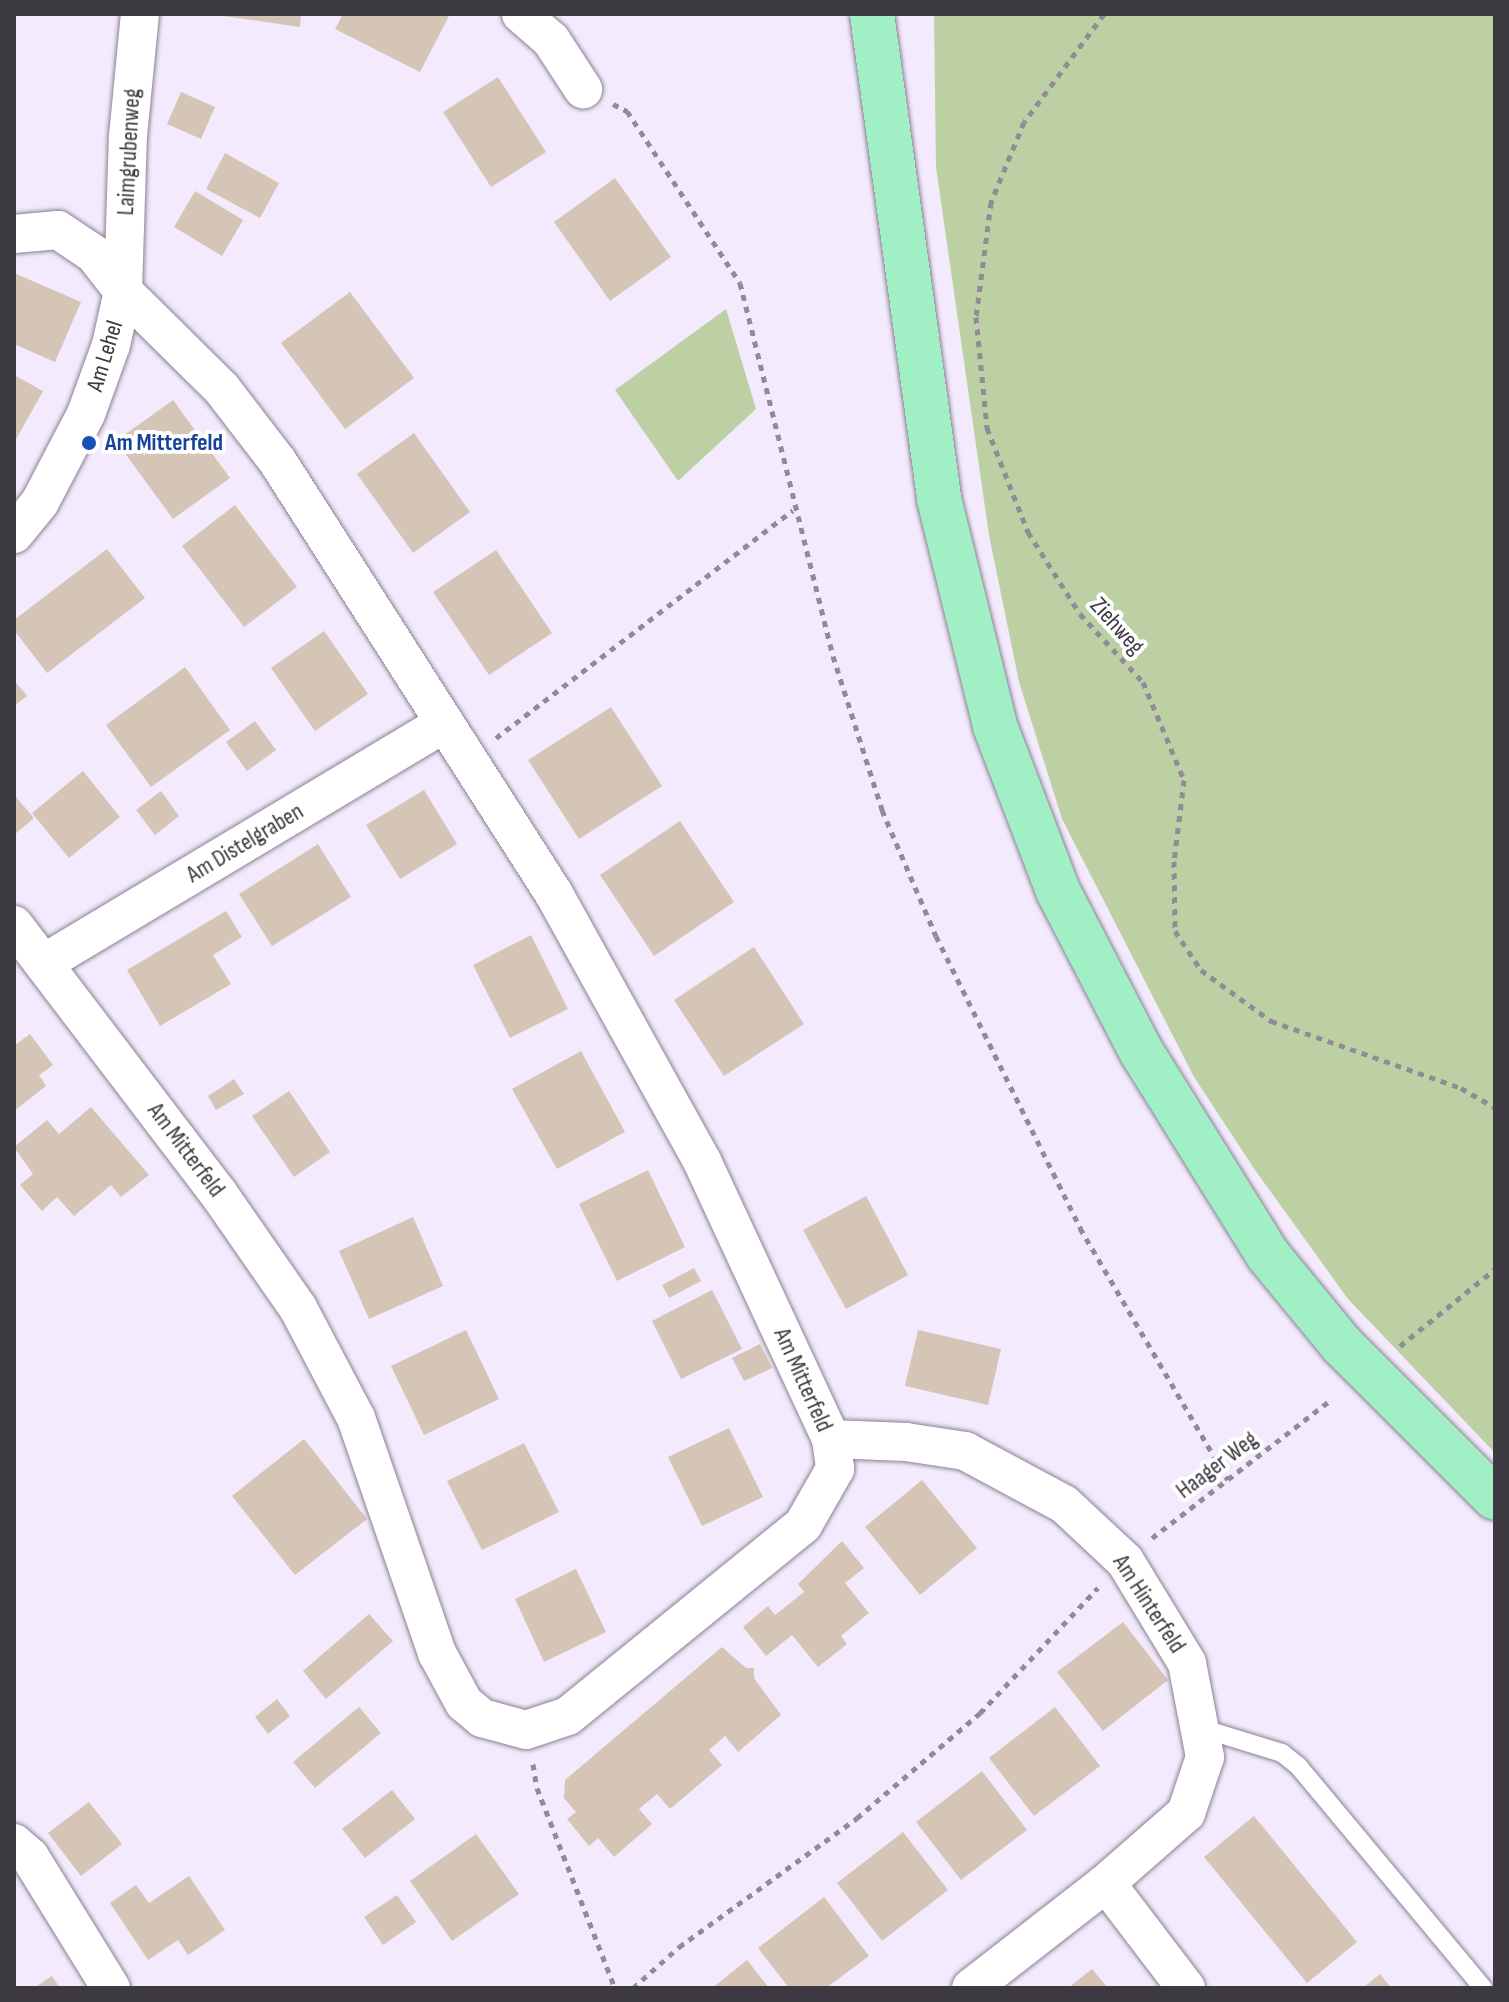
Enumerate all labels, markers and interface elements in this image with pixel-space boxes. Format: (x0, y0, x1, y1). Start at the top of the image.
street label: Laimgrubenweg (111, 88, 147, 216)
street label: Am Lehel (81, 317, 129, 395)
place label: Am Mitterfeld (105, 429, 223, 457)
marker: Am Mitterfeld (80, 434, 98, 452)
street label: Ziehweg (1084, 591, 1150, 661)
street label: Am Distelgraben (181, 797, 309, 889)
street label: Am Mitterfeld (141, 1097, 231, 1203)
street label: Am Mitterfeld (767, 1324, 839, 1436)
street label: Haager Weg (1170, 1425, 1264, 1505)
street label: Am Hinterfeld (1107, 1549, 1191, 1659)

